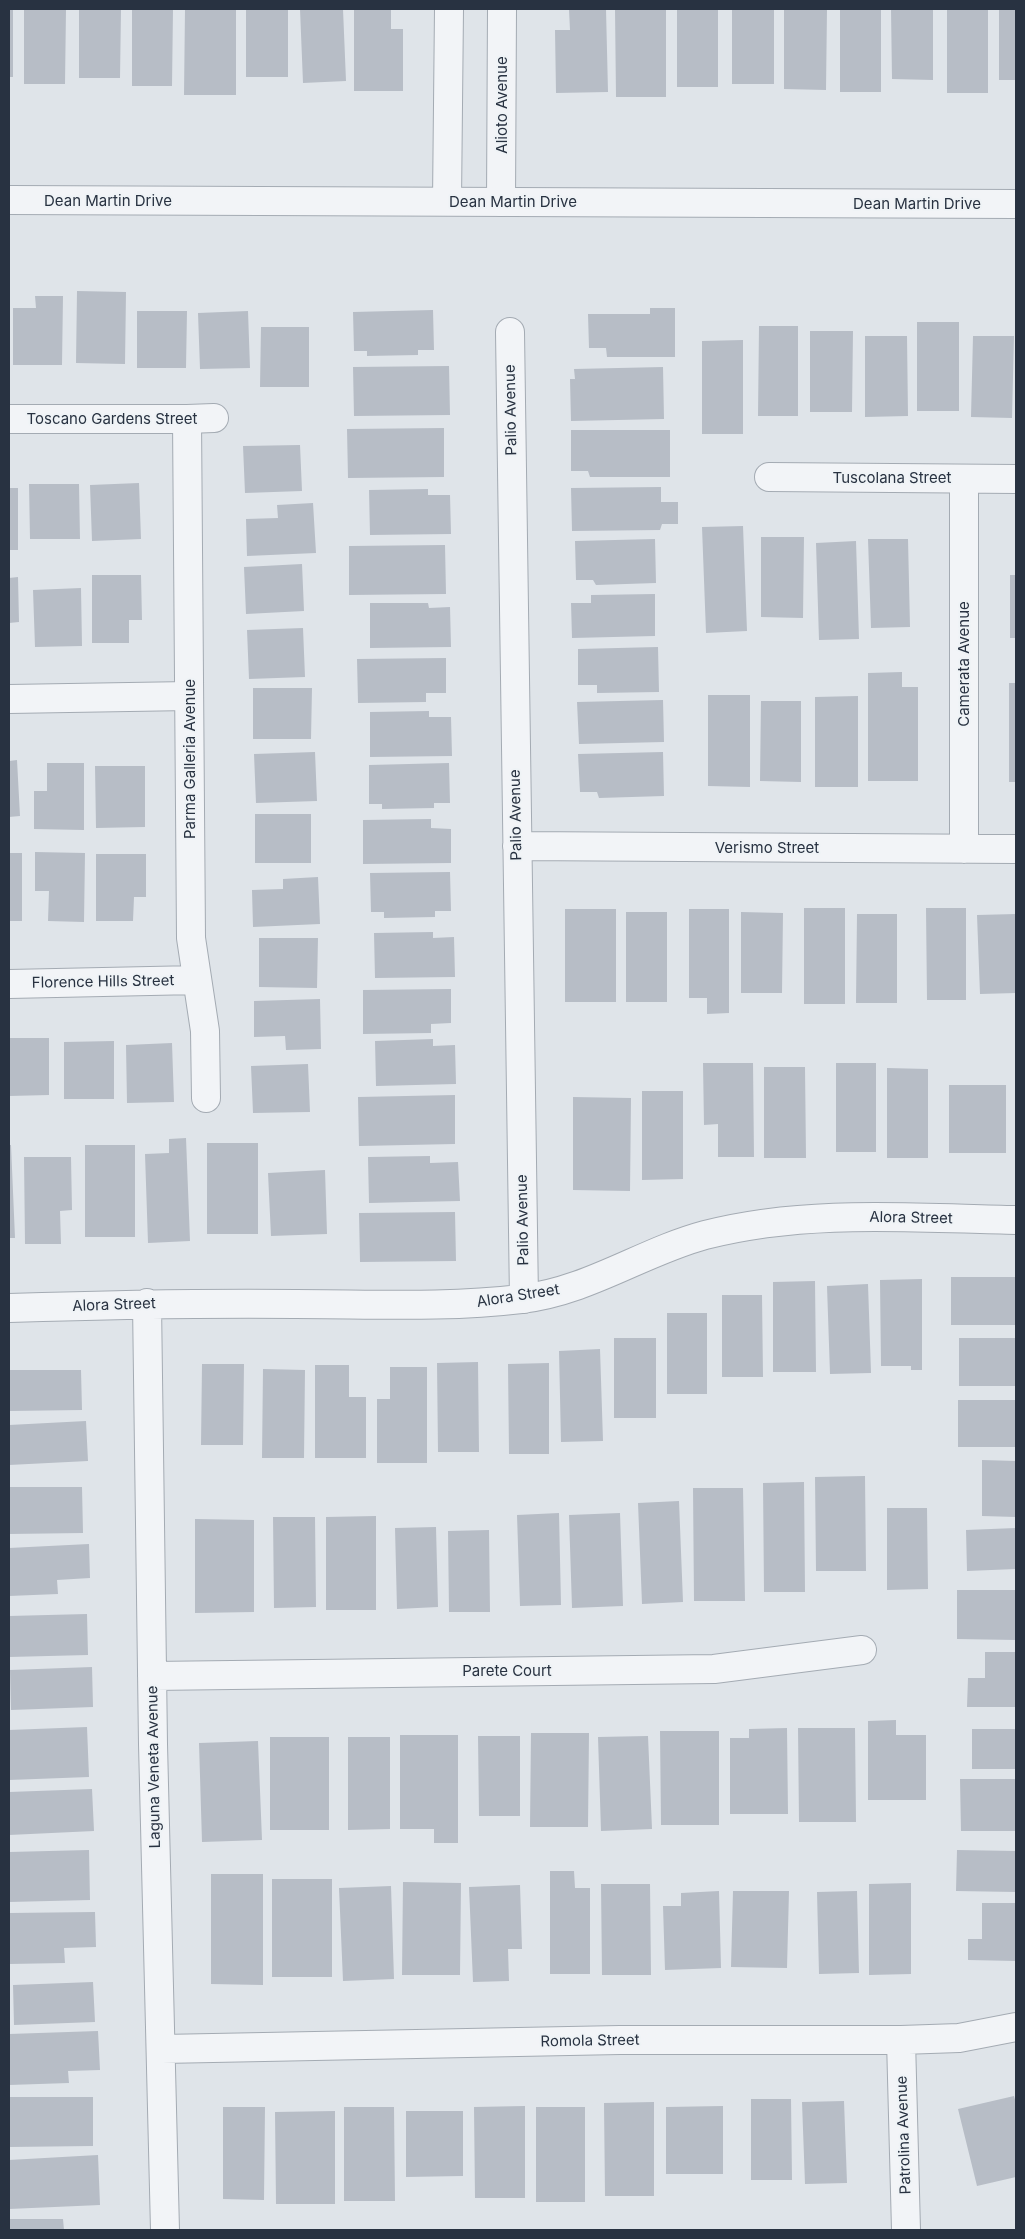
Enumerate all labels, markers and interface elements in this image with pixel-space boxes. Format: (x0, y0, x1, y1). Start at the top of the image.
street label: Alioto Avenue (493, 56, 511, 154)
street label: Dean Martin Drive (44, 192, 172, 210)
street label: Dean Martin Drive (449, 193, 577, 211)
street label: Dean Martin Drive (853, 195, 981, 213)
street label: Palio Avenue (501, 364, 521, 456)
street label: Toscano Gardens Street (27, 410, 197, 428)
street label: Tuscolana Street (833, 469, 951, 487)
street label: Camerata Avenue (955, 601, 973, 727)
street label: Parma Galleria Avenue (181, 679, 199, 839)
street label: Palio Avenue (506, 769, 526, 861)
street label: Verismo Street (715, 839, 819, 857)
street label: Florence Hills Street (32, 972, 174, 992)
street label: Palio Avenue (513, 1174, 533, 1266)
street label: Alora Street (869, 1208, 953, 1228)
street label: Alora Street (475, 1281, 561, 1311)
street label: Alora Street (72, 1295, 156, 1315)
street label: Parete Court (462, 1662, 552, 1680)
street label: Laguna Veneta Avenue (144, 1685, 164, 1849)
street label: Romola Street (540, 2031, 640, 2051)
street label: Patrolina Avenue (893, 2075, 915, 2195)

